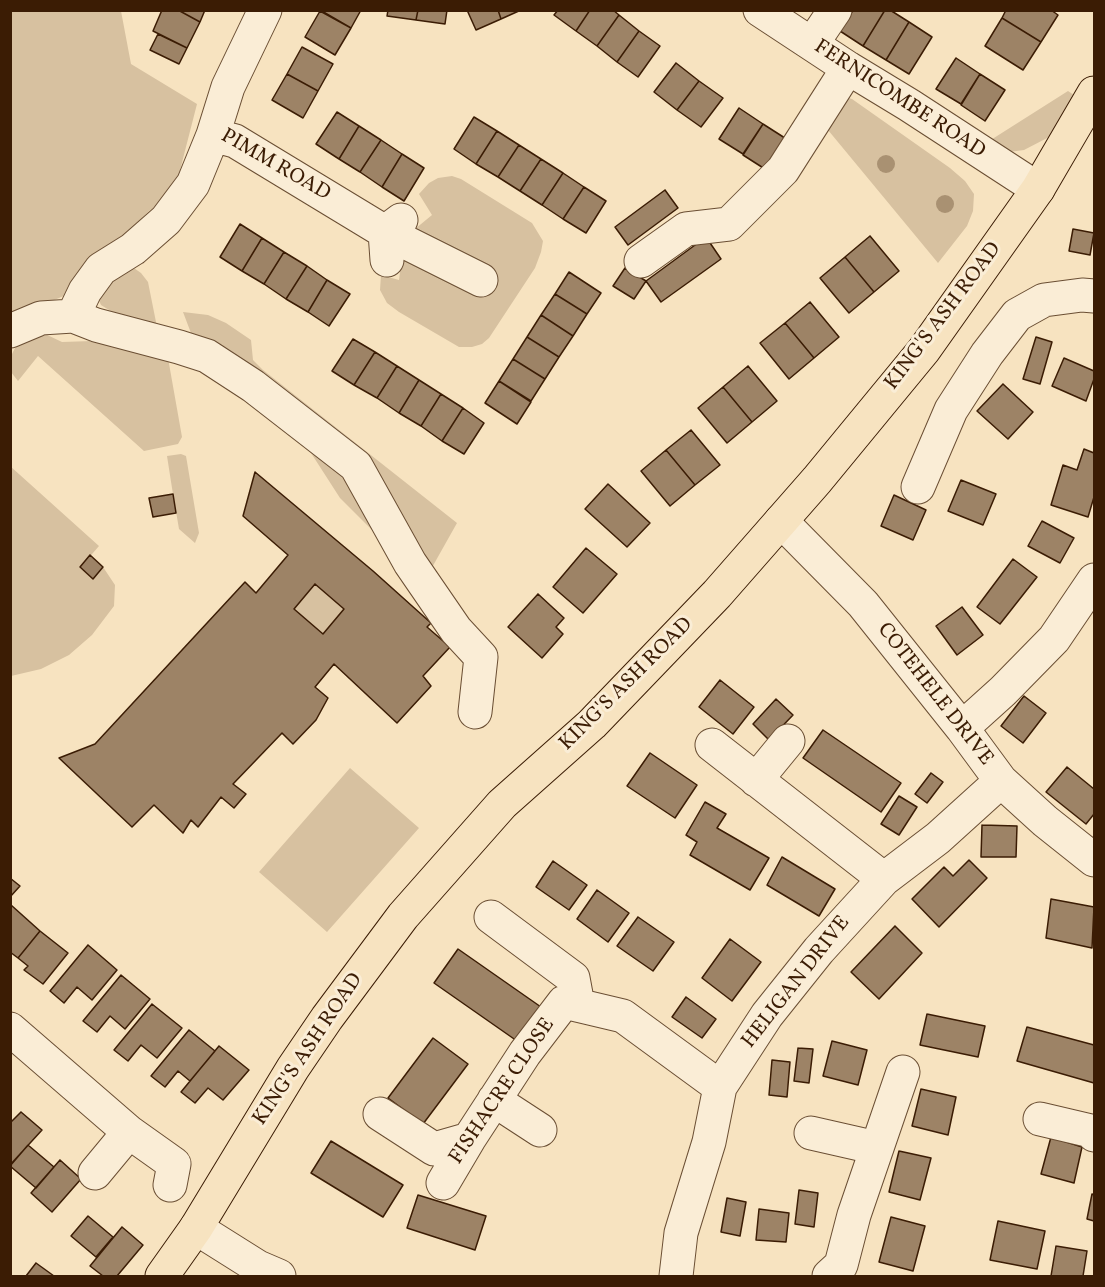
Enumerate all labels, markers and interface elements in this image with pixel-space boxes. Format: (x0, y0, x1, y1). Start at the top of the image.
street label: FERNICOMBE ROAD (809, 35, 989, 165)
street label: PIMM ROAD (216, 125, 334, 207)
street label: KING'S ASH ROAD (880, 238, 1008, 396)
street label: KING'S ASH ROAD (555, 613, 699, 757)
street label: COTEHELE DRIVE (871, 619, 997, 771)
street label: HELIGAN DRIVE (737, 912, 857, 1054)
street label: KING'S ASH ROAD (249, 969, 369, 1131)
street label: FISHACRE CLOSE (445, 1014, 561, 1170)

